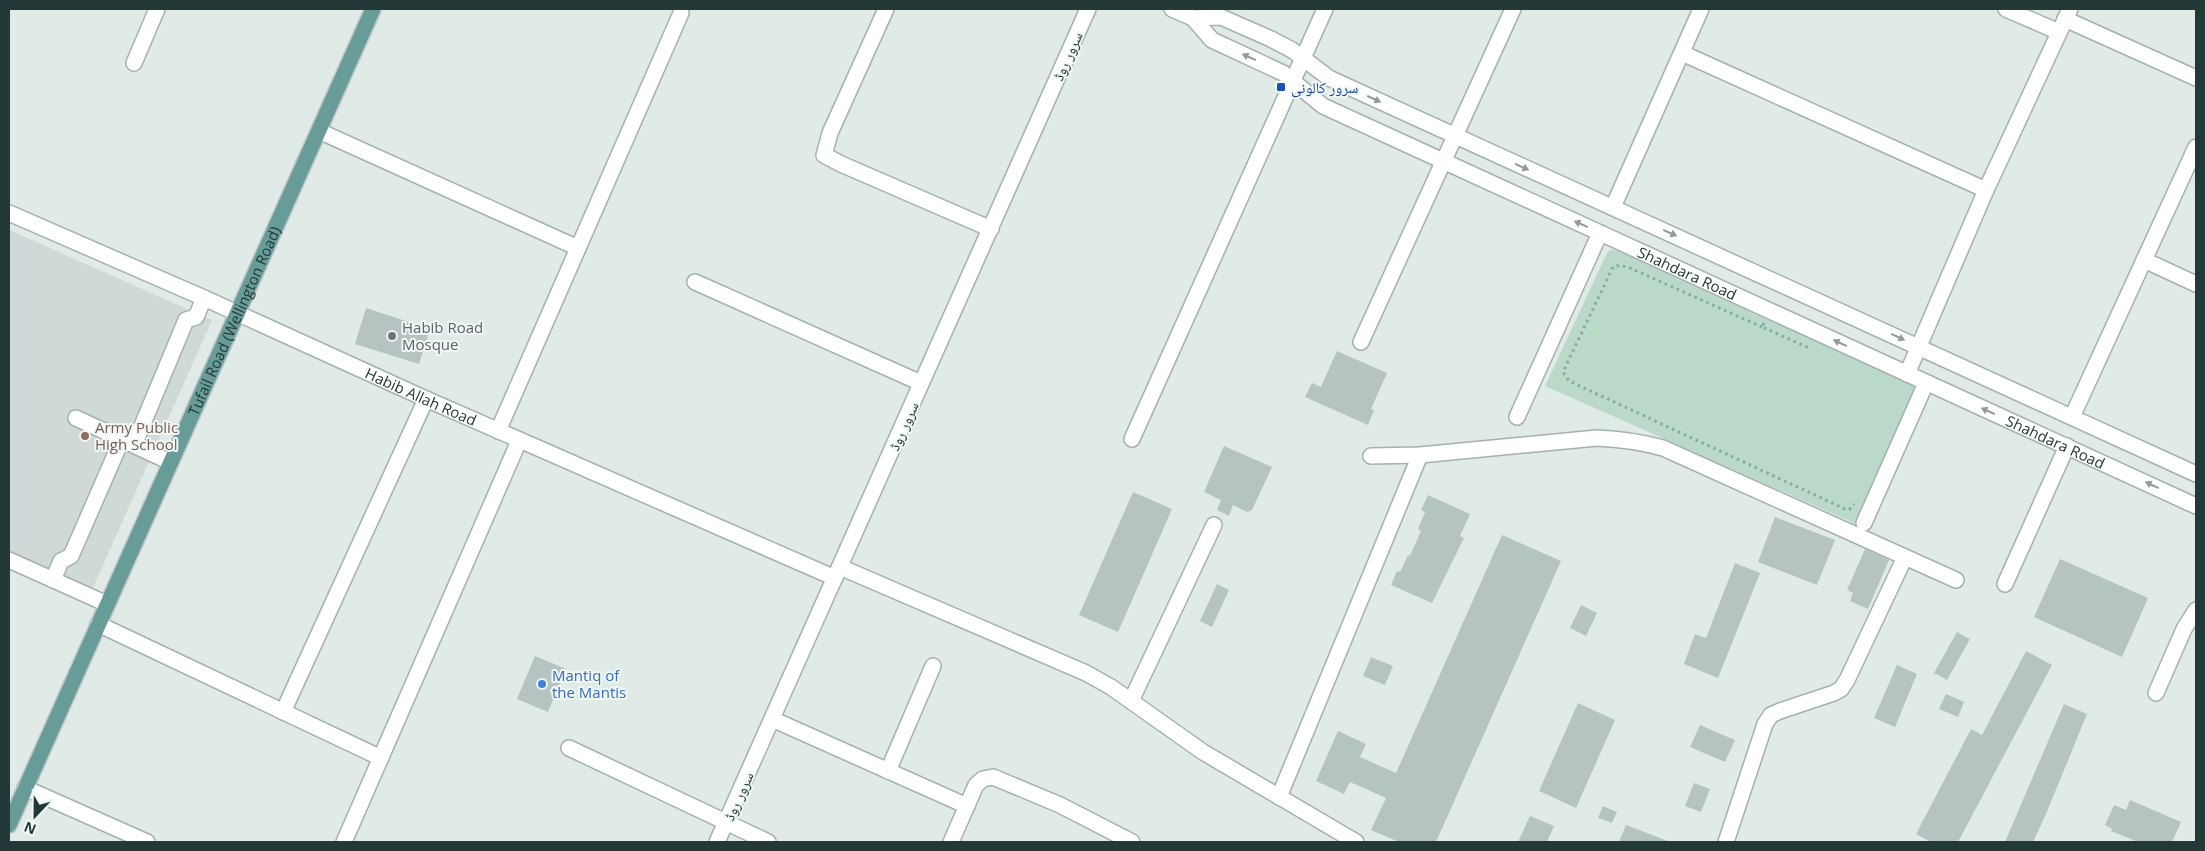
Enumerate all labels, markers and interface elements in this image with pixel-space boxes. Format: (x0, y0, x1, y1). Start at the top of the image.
street label: سرور روڈ (1047, 28, 1087, 84)
one-way arrow (1242, 53, 1256, 61)
place label: سرور کالونی (1291, 77, 1358, 98)
marker: سرور کالونی (1275, 81, 1287, 93)
one-way arrow (1367, 95, 1381, 103)
one-way arrow (1515, 163, 1529, 171)
one-way arrow (1574, 220, 1588, 228)
street label: Tufail Road (Wellington Road) (183, 223, 285, 419)
one-way arrow (1663, 230, 1677, 238)
street label: Shahdara Road (1635, 242, 1740, 304)
place label: Habib Road Mosque (402, 317, 483, 354)
marker: Habib Road Mosque (386, 330, 398, 342)
one-way arrow (1891, 333, 1905, 341)
one-way arrow (1833, 339, 1847, 347)
street label: Habib Allah Road (362, 363, 480, 430)
street label: سرور روڈ (883, 398, 923, 454)
one-way arrow (1981, 406, 1995, 414)
street label: Shahdara Road (2003, 410, 2108, 473)
place label: Army Public High School (95, 417, 178, 454)
marker: Army Public High School (79, 430, 91, 442)
one-way arrow (2145, 481, 2159, 489)
place label: Mantiq of the Mantis (552, 665, 626, 702)
marker: Mantiq of the Mantis (536, 678, 548, 690)
street label: سرور روڈ (718, 768, 758, 824)
north arrow (10, 791, 60, 841)
text: N (21, 818, 39, 839)

